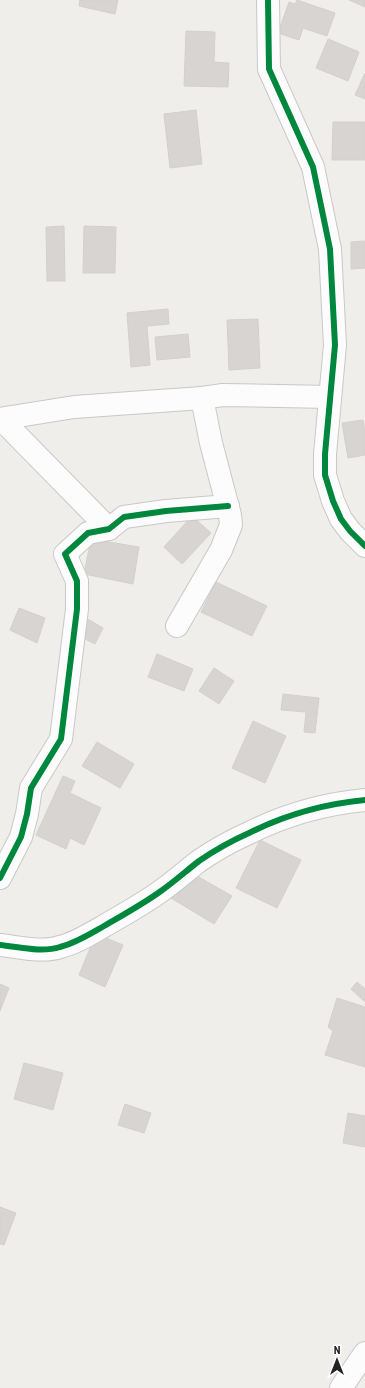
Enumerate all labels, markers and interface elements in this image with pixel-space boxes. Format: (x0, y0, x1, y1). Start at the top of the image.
north arrow (317, 1340, 357, 1380)
text: N (334, 1344, 341, 1357)

